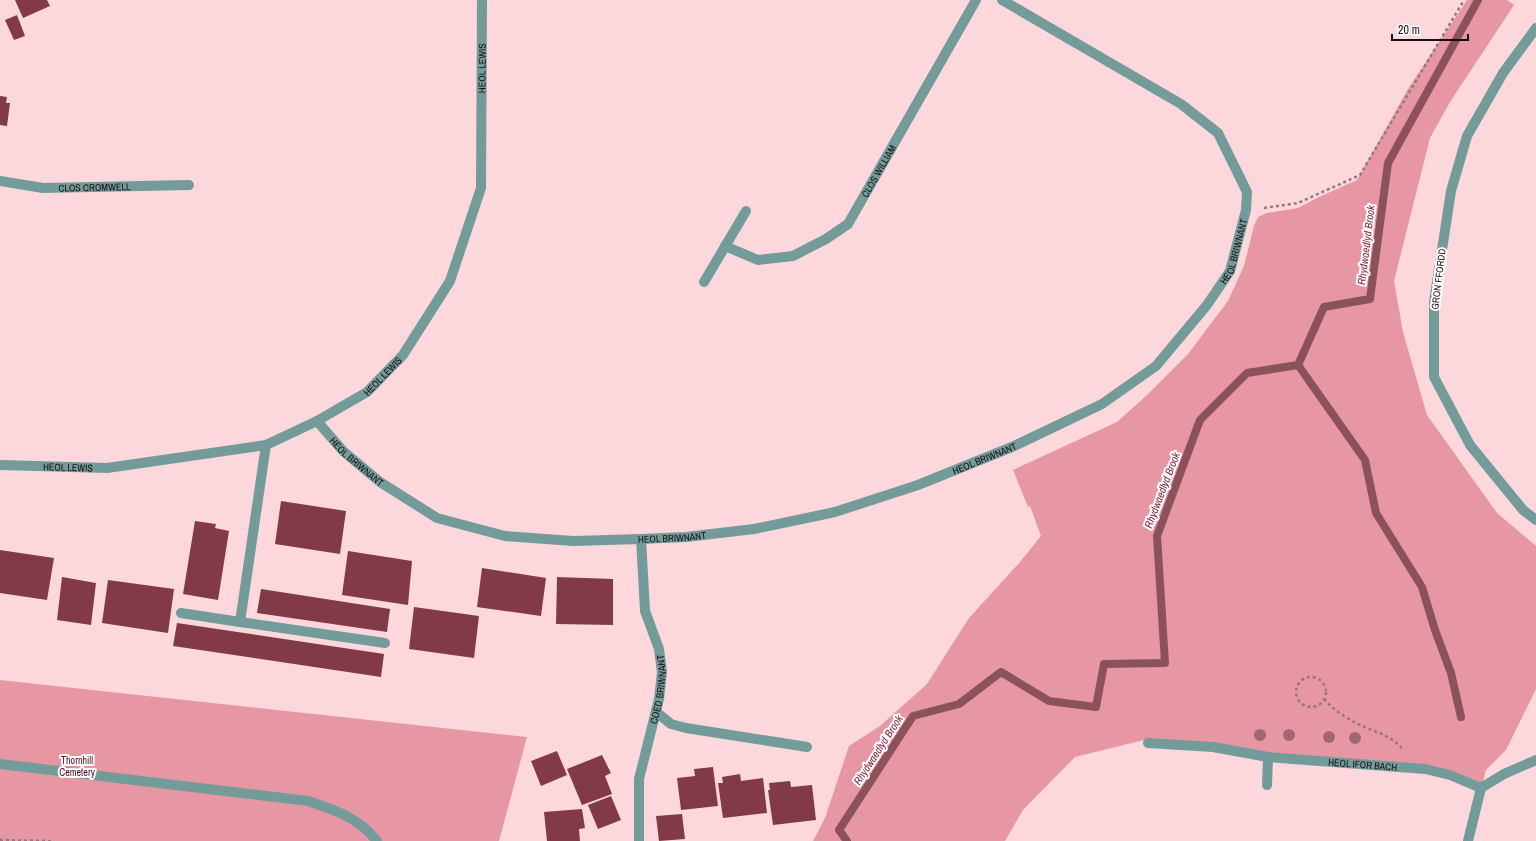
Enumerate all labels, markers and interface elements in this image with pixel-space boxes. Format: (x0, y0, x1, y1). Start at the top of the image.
scale bar (1392, 16, 1468, 42)
text: 20 m (1398, 22, 1420, 38)
street label: HEOL LEWIS (476, 43, 489, 93)
street label: CLOS WILLIAM (859, 142, 899, 200)
street label: CLOS CROMWELL (58, 180, 131, 195)
water label: Rhydwaedlyd Brook (1354, 204, 1378, 286)
street label: HEOL BRIWNANT (1217, 217, 1250, 287)
street label: GRON FFORDD (1428, 248, 1449, 310)
street label: HEOL LEWIS (361, 354, 405, 399)
street label: HEOL BRIWNANT (327, 434, 386, 490)
street label: HEOL BRIWNANT (950, 440, 1019, 477)
water label: Rhydwaedlyd Brook (1141, 450, 1183, 530)
street label: HEOL LEWIS (43, 460, 94, 475)
street label: HEOL BRIWNANT (638, 529, 707, 546)
street label: COED BRIWNANT (647, 654, 669, 725)
water label: Rhydwaedlyd Brook (850, 712, 906, 787)
park label: Thornhill Cemetery (59, 754, 96, 779)
street label: HEOL IFOR BACH (1328, 756, 1398, 774)

